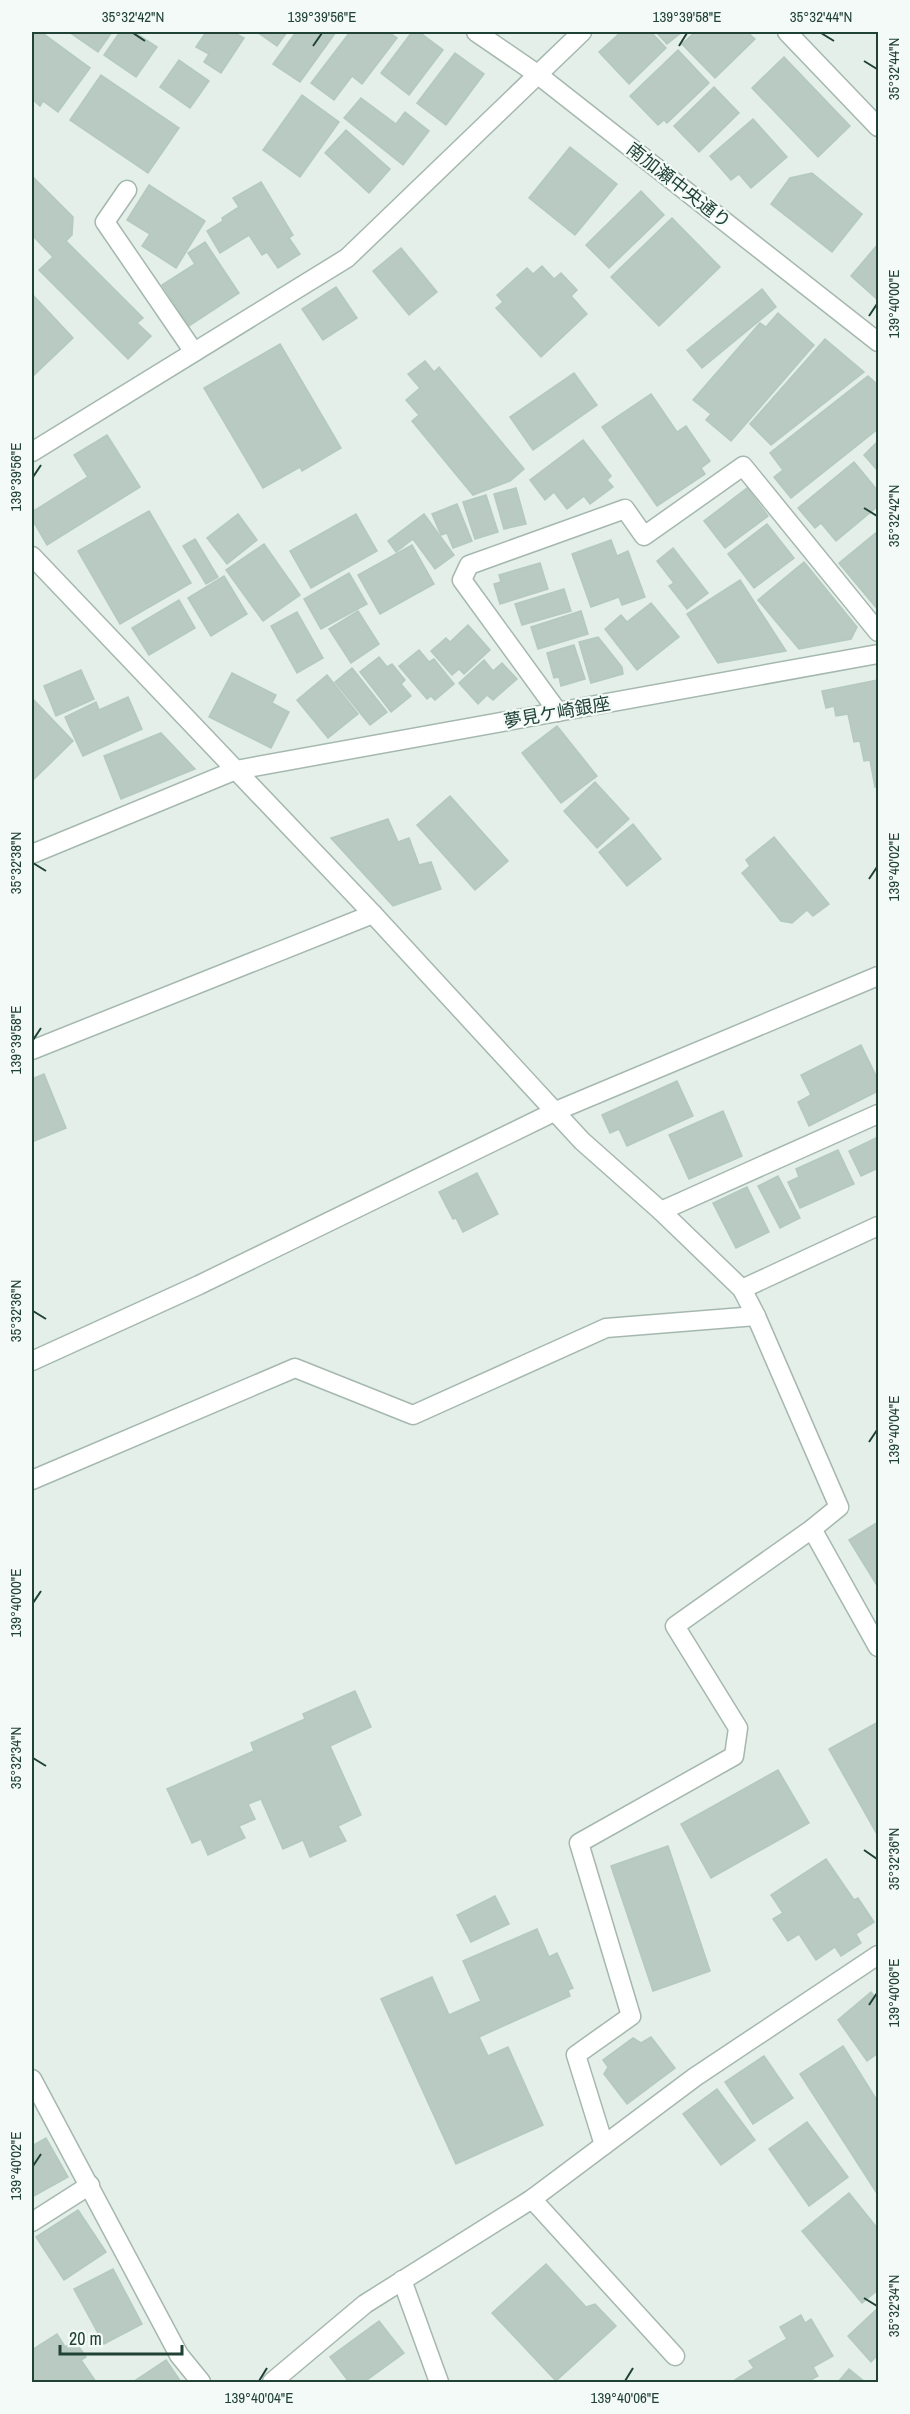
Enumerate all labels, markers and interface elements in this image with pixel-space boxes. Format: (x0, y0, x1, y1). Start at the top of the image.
text: 35°32'42"N (102, 6, 164, 27)
text: 139°39'56"E (288, 6, 356, 27)
text: 139°39'58"E (653, 6, 721, 27)
text: 35°32'44"N (790, 6, 852, 27)
text: 35°32'44"N (883, 38, 904, 100)
street label: 南加瀬中央通り (622, 136, 736, 234)
text: 139°40'00"E (883, 270, 904, 338)
text: 139°39'56"E (5, 443, 26, 511)
text: 35°32'42"N (883, 485, 904, 547)
street label: 夢見ケ崎銀座 (502, 690, 612, 734)
text: 35°32'38"N (5, 832, 26, 894)
text: 139°40'02"E (883, 833, 904, 901)
text: 139°39'58"E (5, 1006, 26, 1074)
text: 35°32'36"N (5, 1280, 26, 1342)
text: 139°40'04"E (883, 1396, 904, 1464)
text: 139°40'00"E (5, 1569, 26, 1637)
text: 35°32'34"N (5, 1727, 26, 1789)
text: 35°32'36"N (883, 1828, 904, 1890)
text: 139°40'06"E (883, 1959, 904, 2027)
text: 139°40'02"E (5, 2132, 26, 2200)
text: 35°32'34"N (883, 2275, 904, 2337)
scale bar (60, 2318, 182, 2356)
text: 20 m (69, 2326, 102, 2351)
text: 139°40'04"E (225, 2387, 293, 2408)
text: 139°40'06"E (591, 2387, 659, 2408)

